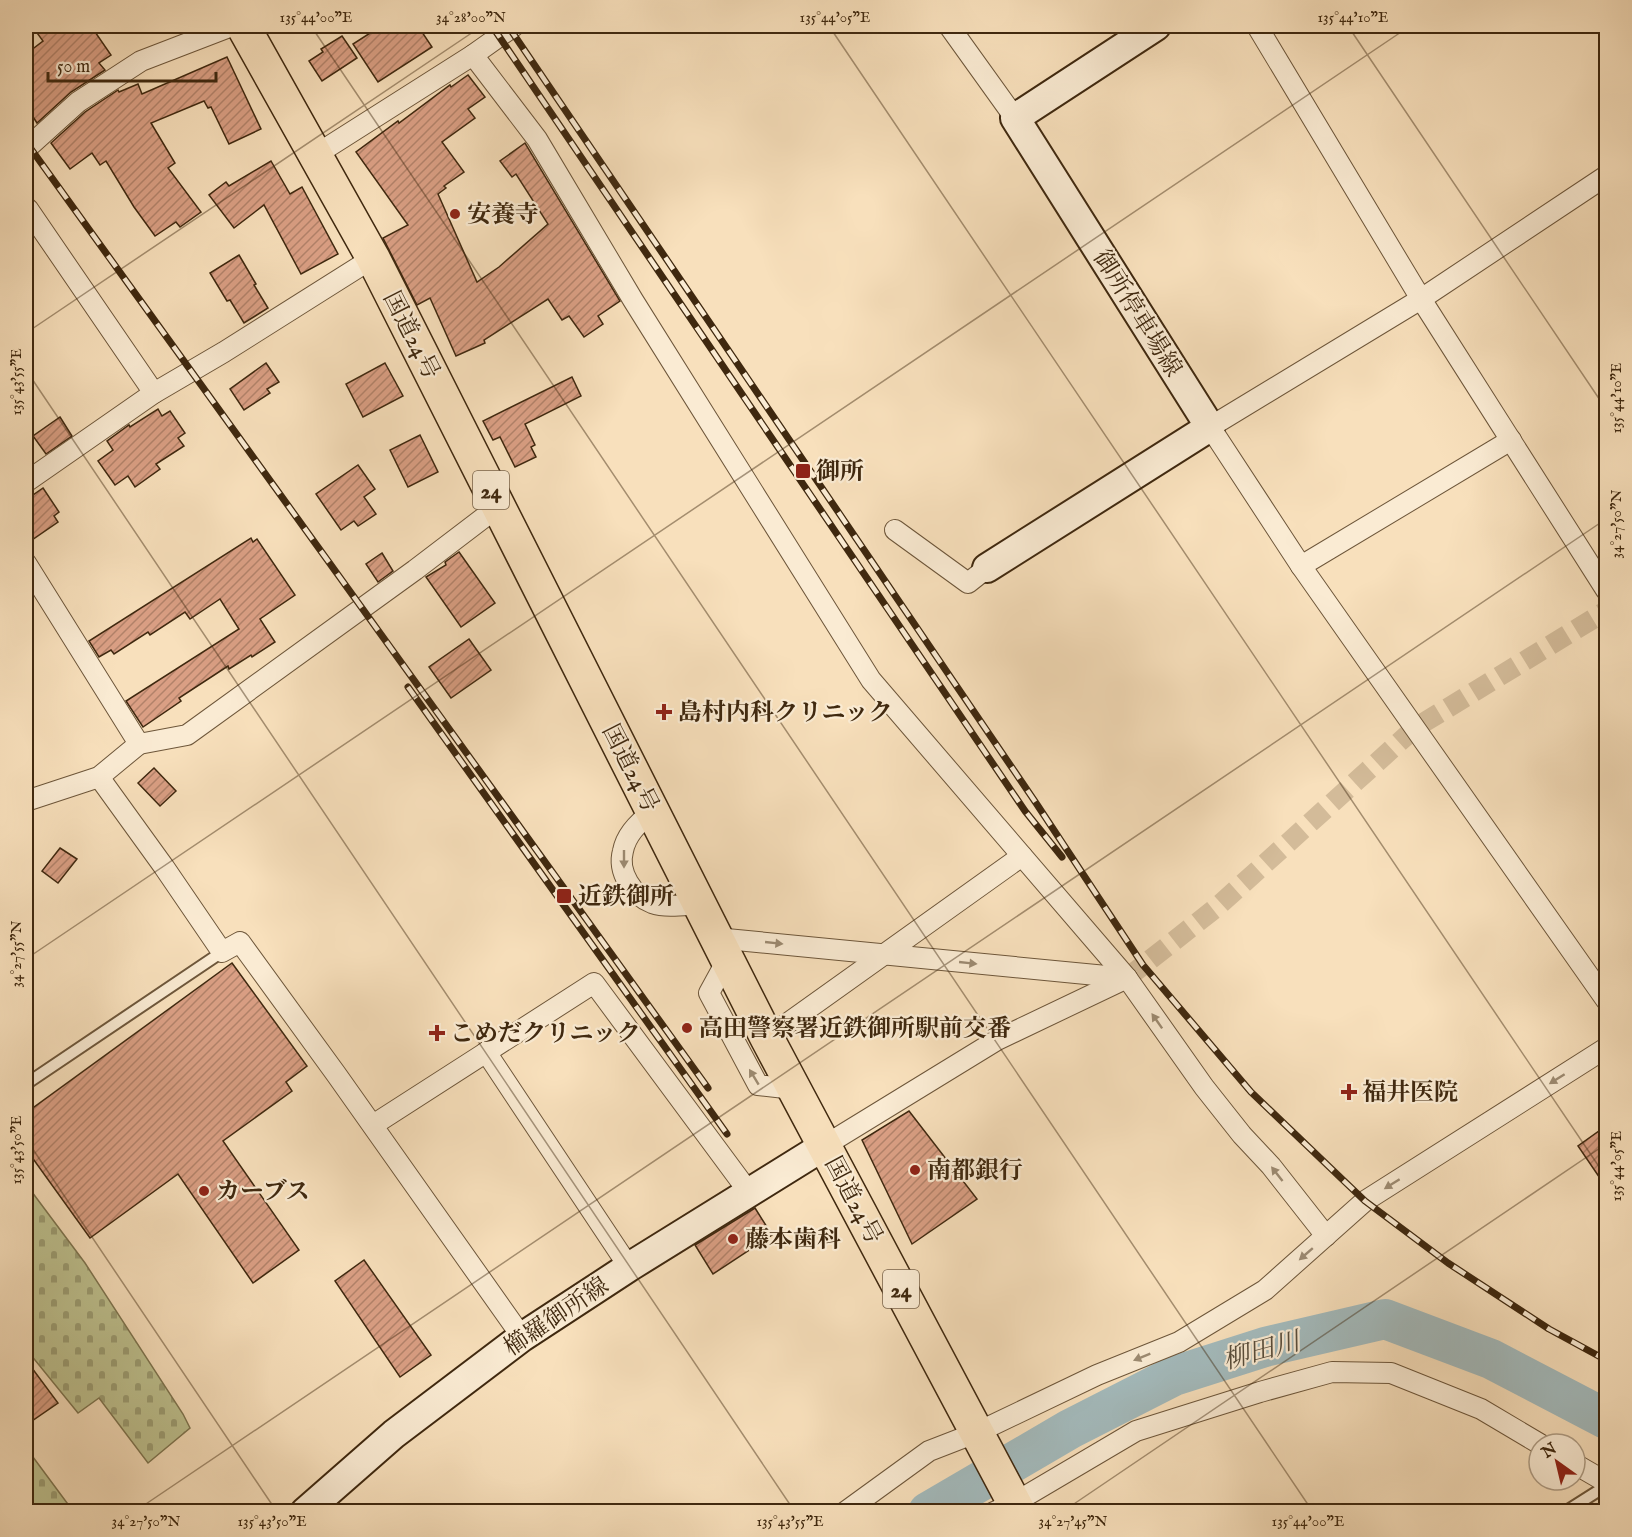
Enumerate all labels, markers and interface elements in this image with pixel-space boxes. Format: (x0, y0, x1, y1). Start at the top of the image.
text: 135°44'00"E (280, 8, 352, 27)
text: 34°28'00"N (436, 8, 506, 27)
text: 135°44'05"E (800, 8, 870, 27)
text: 135°44'10"E (1318, 8, 1388, 27)
scale bar (48, 45, 216, 83)
text: 50 m (57, 56, 90, 79)
place label: 安養寺 (467, 200, 539, 231)
marker: 安養寺 (448, 207, 462, 221)
street label: 御所停車場線 (1085, 245, 1188, 383)
street label: 国道24号 (375, 286, 446, 385)
text: 135°43'55"E (7, 348, 26, 416)
text: 135°44'10"E (1607, 363, 1626, 433)
place label: 御所 (816, 457, 864, 488)
marker: 御所 (794, 462, 812, 480)
road number: 24 (473, 471, 509, 509)
text: 34°27'50"N (1607, 490, 1626, 558)
place label: 島村内科クリニック (678, 698, 893, 729)
marker: 島村内科クリニック (655, 703, 673, 721)
street label: 国道24号 (594, 719, 665, 818)
one-way arrow (619, 850, 629, 869)
place label: 近鉄御所 (578, 882, 674, 913)
marker: 近鉄御所 (555, 887, 573, 905)
text: 34°27'55"N (7, 920, 26, 988)
one-way arrow (765, 939, 784, 948)
one-way arrow (959, 958, 978, 968)
one-way arrow (1151, 1013, 1163, 1029)
place label: 高田警察署近鉄御所駅前交番 (699, 1014, 1011, 1045)
place label: こめだクリニック (450, 1019, 641, 1050)
marker: 高田警察署近鉄御所駅前交番 (680, 1021, 694, 1035)
marker: こめだクリニック (428, 1024, 446, 1042)
one-way arrow (748, 1068, 759, 1085)
one-way arrow (1549, 1074, 1565, 1085)
place label: 福井医院 (1362, 1078, 1458, 1109)
marker: 福井医院 (1340, 1083, 1358, 1101)
text: 135°43'50"E (7, 1115, 26, 1185)
text: 135°44'05"E (1607, 1131, 1626, 1201)
street label: 国道24号 (817, 1151, 889, 1250)
place label: 南都銀行 (927, 1156, 1023, 1187)
marker: 南都銀行 (908, 1163, 922, 1177)
one-way arrow (1272, 1166, 1284, 1181)
place label: カーブス (216, 1177, 310, 1208)
one-way arrow (1384, 1178, 1401, 1189)
marker: カーブス (197, 1184, 211, 1198)
place label: 藤本歯科 (745, 1225, 841, 1256)
marker: 藤本歯科 (726, 1232, 740, 1246)
one-way arrow (1299, 1247, 1314, 1260)
road number: 24 (883, 1270, 919, 1308)
street label: 櫛羅御所線 (498, 1271, 615, 1364)
water label: 柳田川 (1219, 1325, 1306, 1377)
one-way arrow (1132, 1352, 1150, 1362)
north arrow (1527, 1432, 1587, 1492)
text: N (1538, 1439, 1561, 1464)
text: 34°27'50"N (112, 1512, 180, 1531)
text: 135°43'50"E (237, 1512, 307, 1531)
text: 135°43'55"E (756, 1512, 824, 1531)
text: 34°27'45"N (1039, 1512, 1107, 1531)
text: 135°44'00"E (1272, 1512, 1344, 1531)

